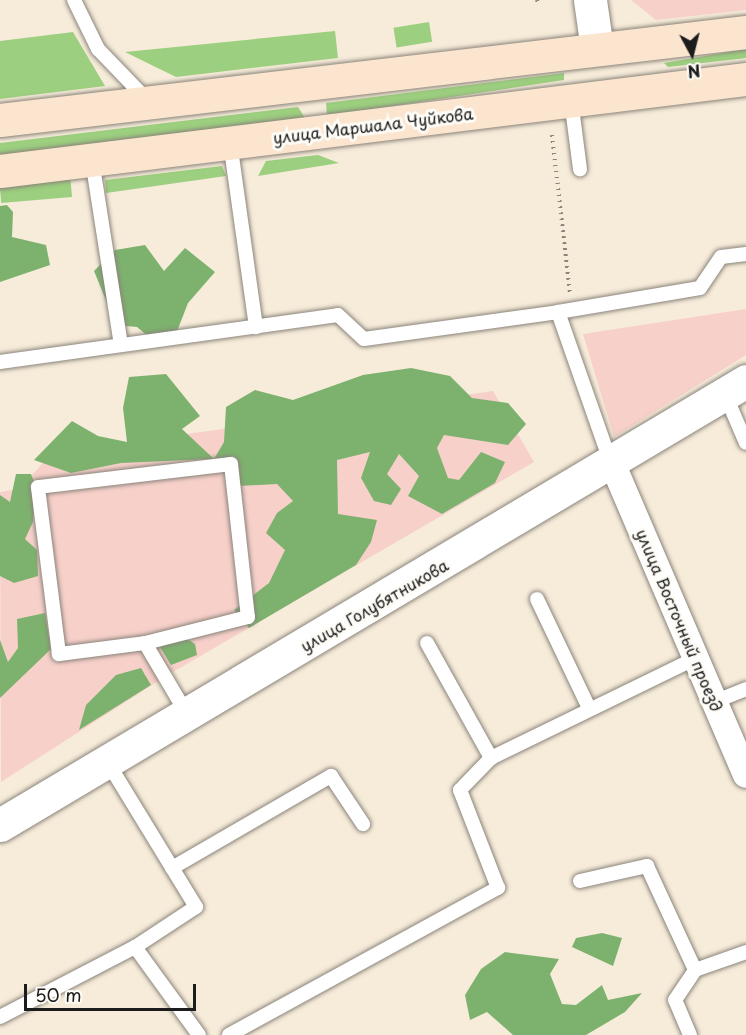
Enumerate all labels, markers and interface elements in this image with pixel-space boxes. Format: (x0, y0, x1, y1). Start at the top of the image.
north arrow (662, 24, 722, 84)
text: N (686, 59, 702, 85)
street label: улица Маршала Чуйкова (271, 103, 475, 147)
street label: улица Восточный проезд (633, 525, 727, 715)
street label: улица Голубятникова (296, 555, 452, 655)
scale bar (27, 972, 200, 1010)
text: 50 m (35, 981, 82, 1008)

